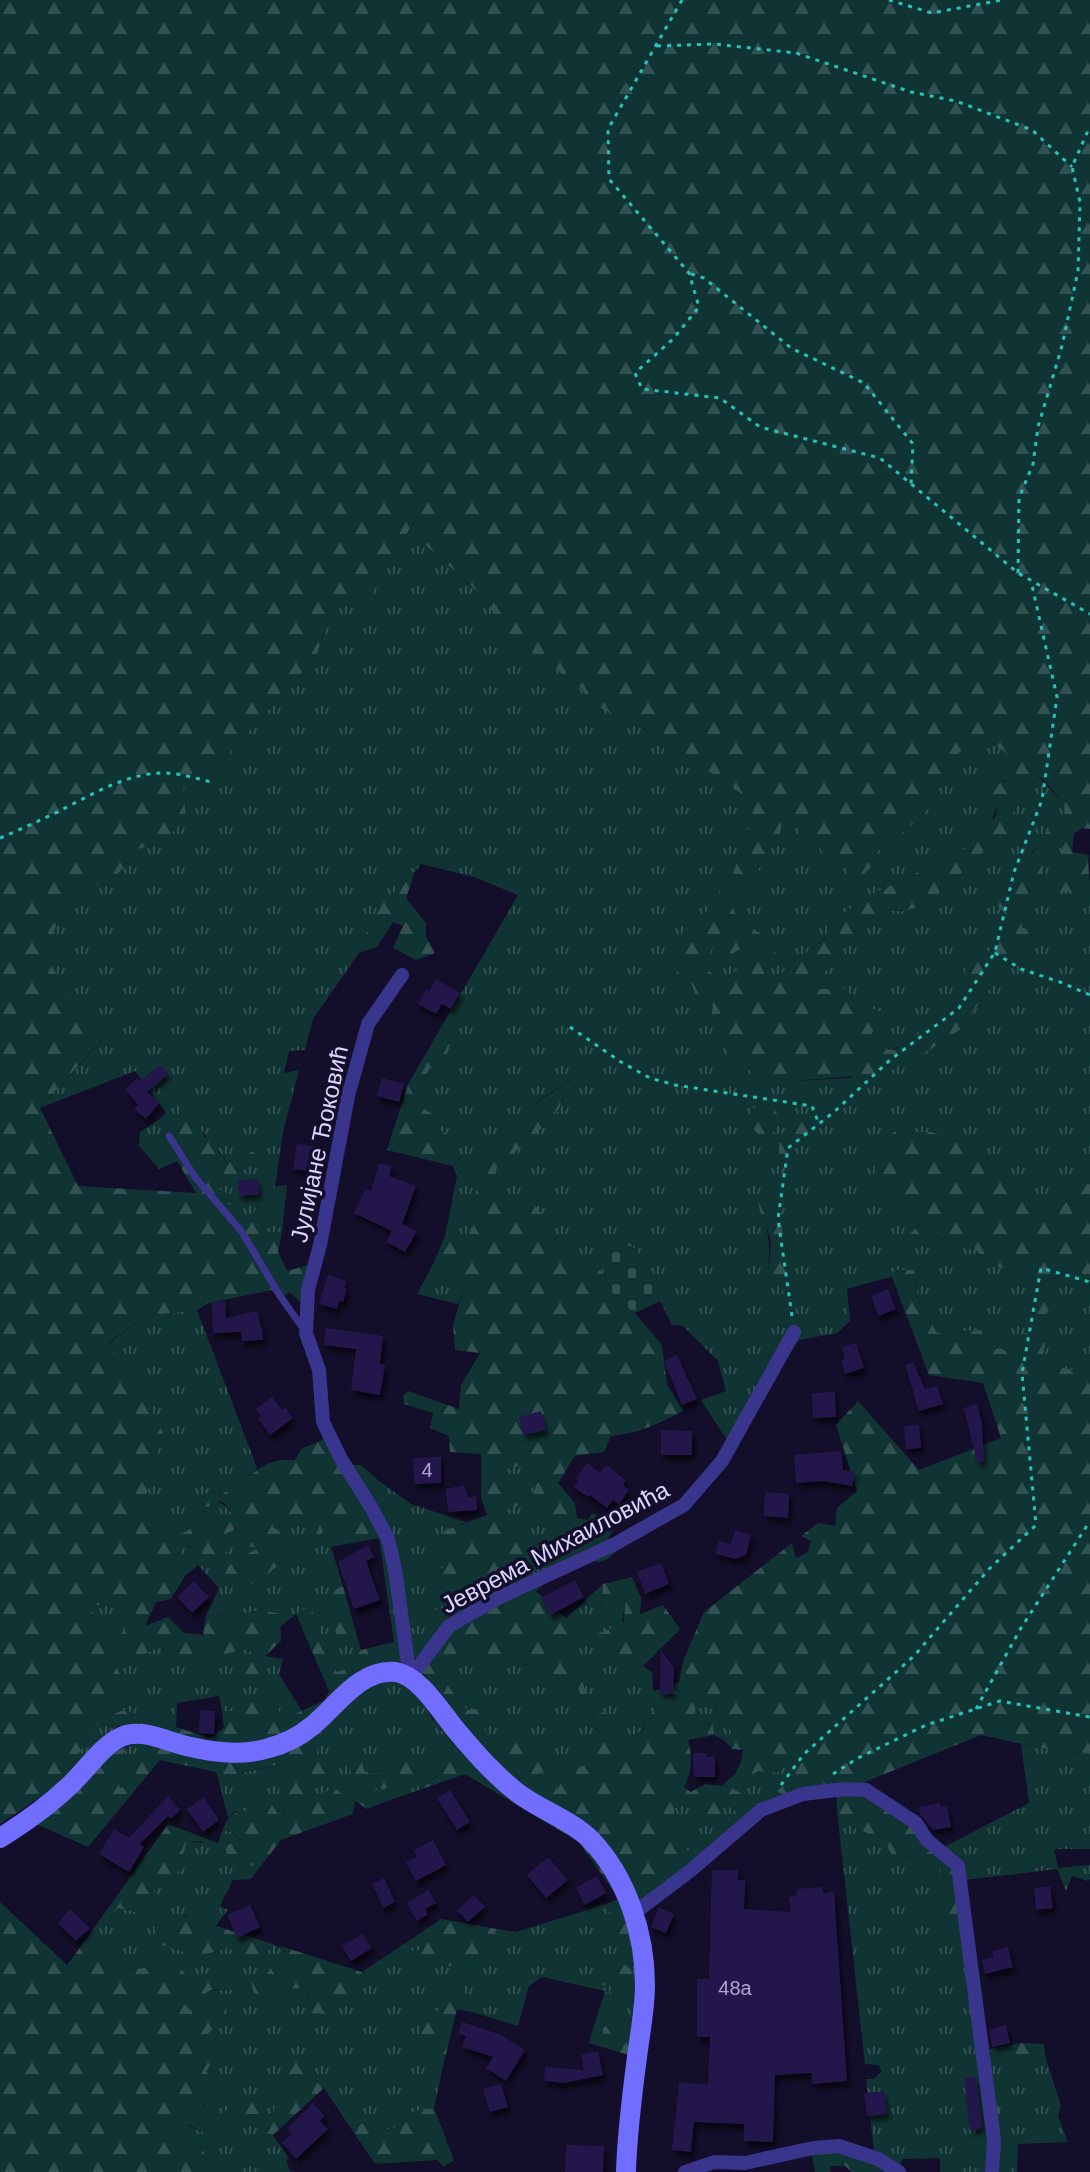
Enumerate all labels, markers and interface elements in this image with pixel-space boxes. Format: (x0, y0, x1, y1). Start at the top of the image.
street label: Јулијане Ђоковић (285, 1043, 353, 1245)
house number: 4 (421, 1459, 433, 1481)
street label: Јеврема Михаиловића (437, 1475, 674, 1618)
house number: 48a (718, 1977, 753, 1999)

